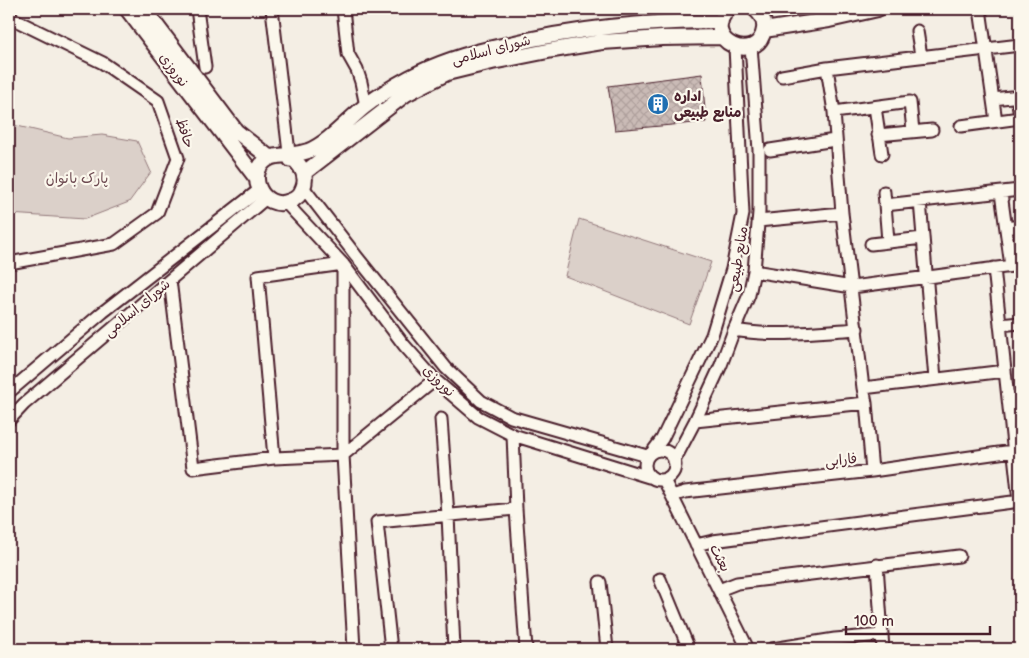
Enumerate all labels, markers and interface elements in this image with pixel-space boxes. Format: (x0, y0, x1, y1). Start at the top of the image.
street label: شورای اسلامی (450, 31, 532, 69)
street label: نوروزی (156, 49, 192, 91)
place label: اداره منابع طبیعی (674, 88, 741, 122)
building icon: اداره منابع طبیعی (646, 92, 670, 116)
street label: حافظ (172, 116, 198, 150)
park label: پارک بانوان (46, 170, 108, 188)
street label: منابع طبیعی (724, 225, 754, 293)
street label: شورای اسلامی (100, 275, 174, 341)
street label: نوروزی (419, 361, 459, 401)
street label: فارابی (824, 450, 858, 470)
street label: بعثت (706, 541, 734, 575)
scale bar (846, 603, 990, 635)
text: 100 m (854, 612, 894, 631)

